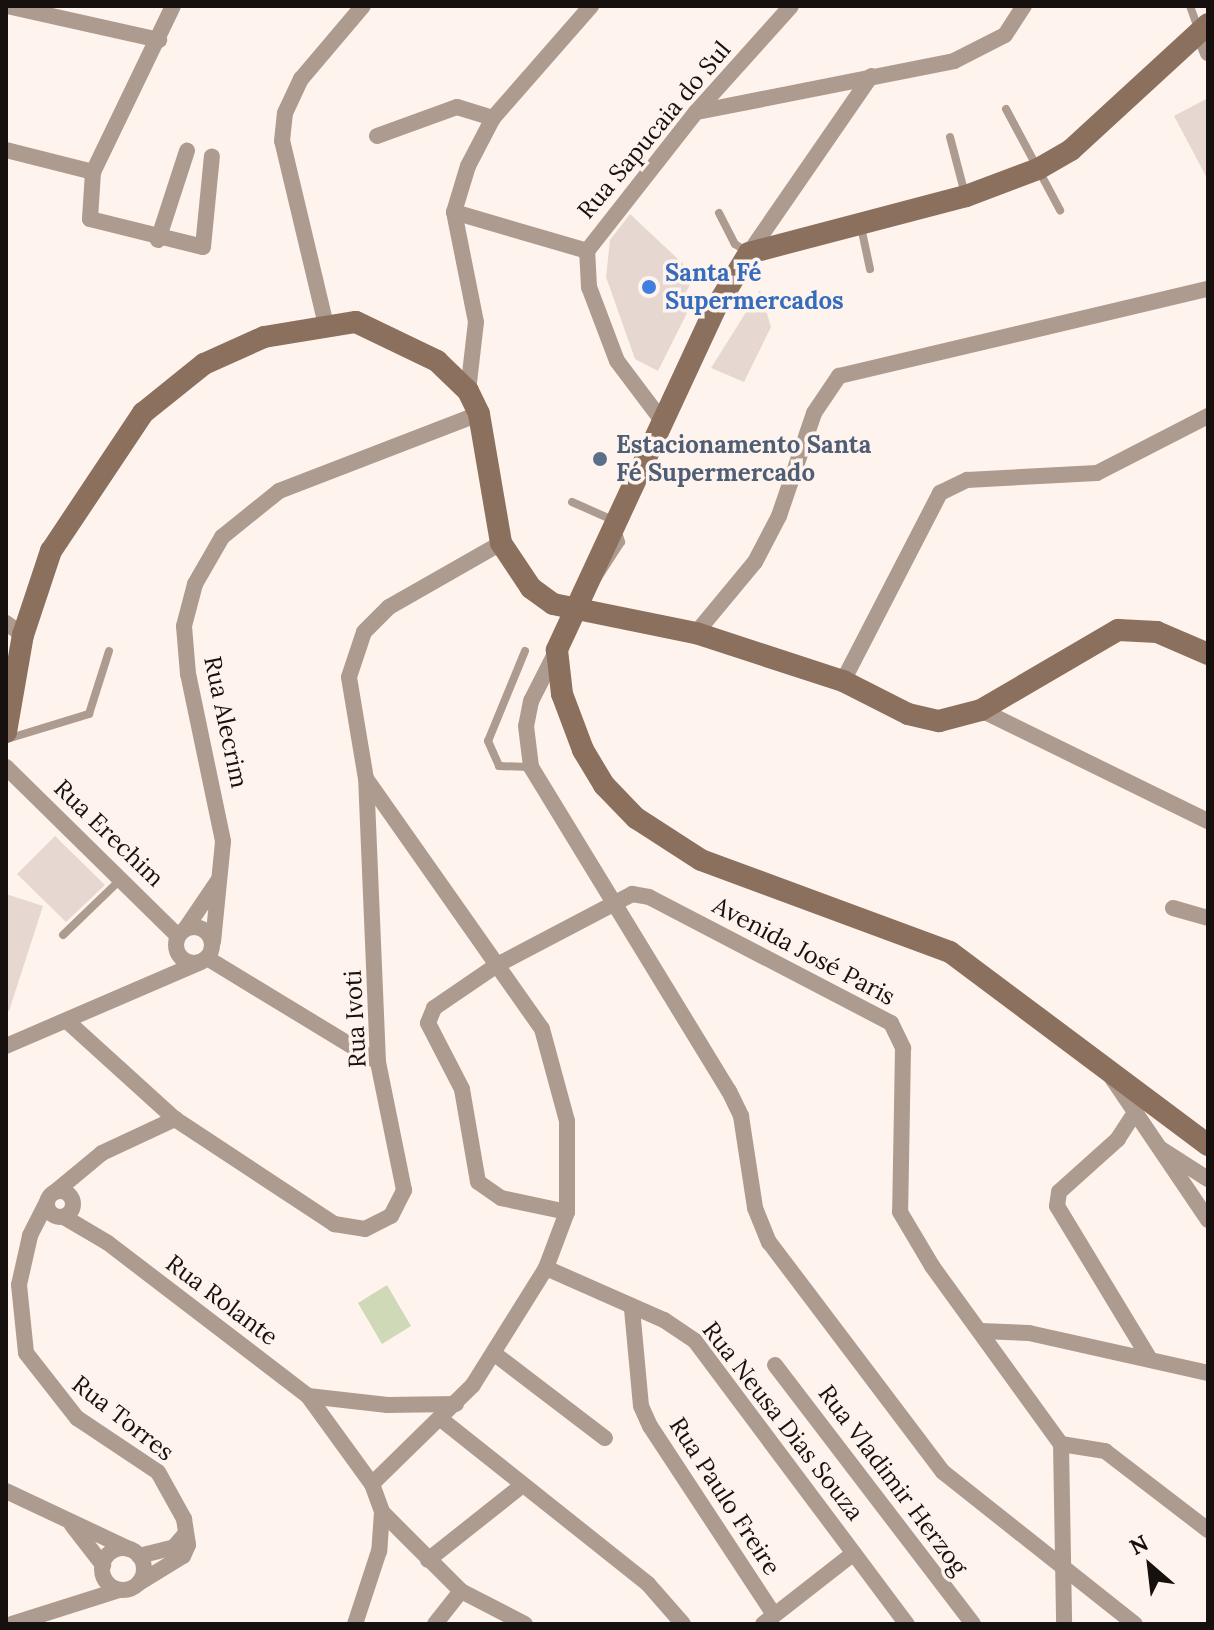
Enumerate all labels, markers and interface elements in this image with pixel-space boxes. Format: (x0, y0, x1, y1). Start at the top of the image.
street label: Rua Sapucaia do Sul (572, 36, 736, 224)
place label: Santa Fé Supermercados (665, 259, 844, 315)
marker: Santa Fé Supermercados (640, 278, 658, 296)
place label: Estacionamento Santa Fé Supermercado (616, 431, 871, 487)
marker: Estacionamento Santa Fé Supermercado (591, 450, 609, 468)
street label: Rua Alecrim (198, 654, 254, 790)
street label: Rua Erechim (48, 774, 170, 892)
street label: Avenida José Paris (708, 891, 900, 1011)
street label: Rua Ivoti (338, 969, 372, 1069)
street label: Rua Rolante (160, 1249, 284, 1351)
street label: Rua Neusa Dias Souza (696, 1316, 870, 1526)
street label: Rua Torres (66, 1369, 180, 1467)
street label: Rua Vladimir Herzog (812, 1379, 974, 1581)
street label: Rua Paulo Freire (663, 1412, 787, 1580)
north arrow (1110, 1526, 1190, 1606)
text: N (1125, 1528, 1153, 1561)

